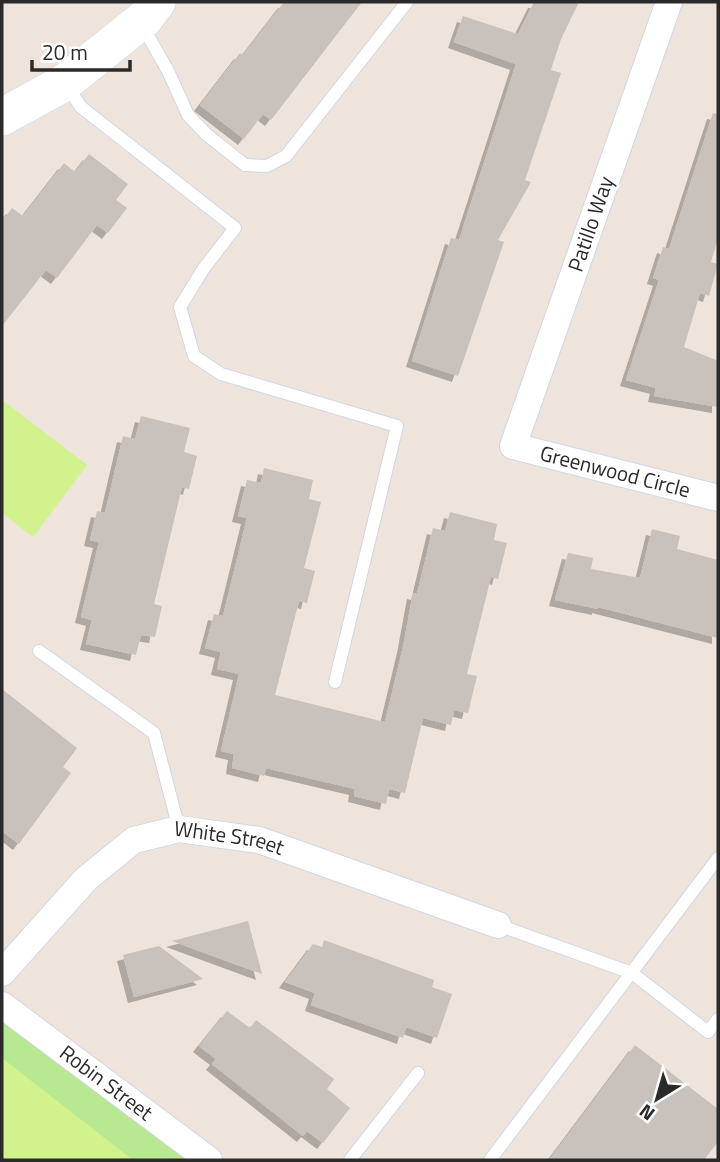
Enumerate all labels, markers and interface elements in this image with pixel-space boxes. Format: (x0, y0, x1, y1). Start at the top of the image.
scale bar (32, 28, 130, 72)
text: 20 m (42, 36, 88, 68)
street label: Patillo Way (559, 172, 621, 276)
street label: Greenwood Circle (537, 437, 694, 505)
street label: White Street (172, 811, 289, 863)
street label: Robin Street (53, 1036, 161, 1128)
north arrow (622, 1064, 692, 1134)
text: N (632, 1097, 660, 1129)

